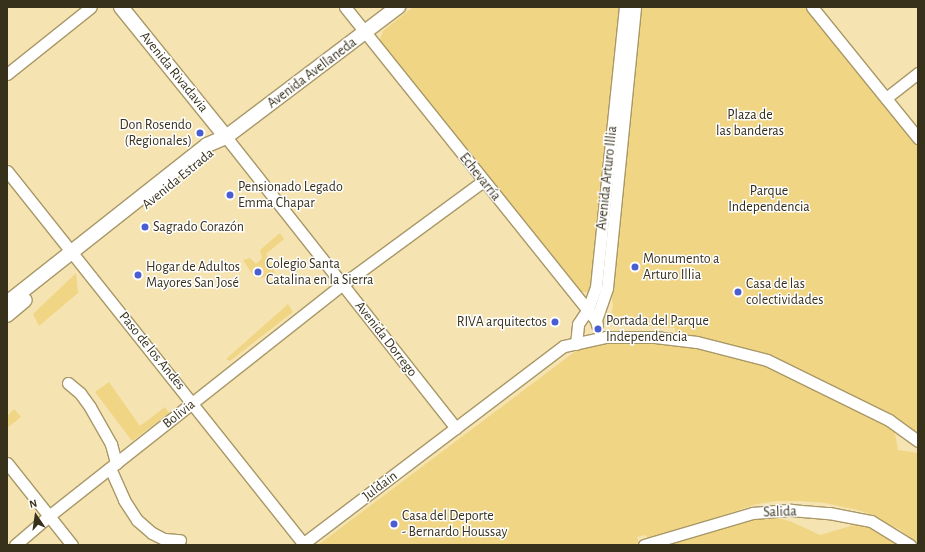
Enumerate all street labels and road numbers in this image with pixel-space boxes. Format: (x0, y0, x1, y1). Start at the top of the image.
street label: Avenida Rivadavia (136, 28, 212, 116)
street label: Avenida Avellaneda (264, 34, 360, 112)
street label: Avenida Arturo Illia (593, 125, 621, 231)
street label: Avenida Estrada (139, 145, 217, 213)
street label: Echevarría (456, 150, 504, 204)
street label: Avenida Dorrego (351, 298, 421, 380)
street label: Paso de los Andes (115, 309, 189, 393)
street label: Bolivia (159, 396, 199, 432)
street label: Juldain (359, 468, 401, 504)
street label: Salida (763, 503, 797, 521)

